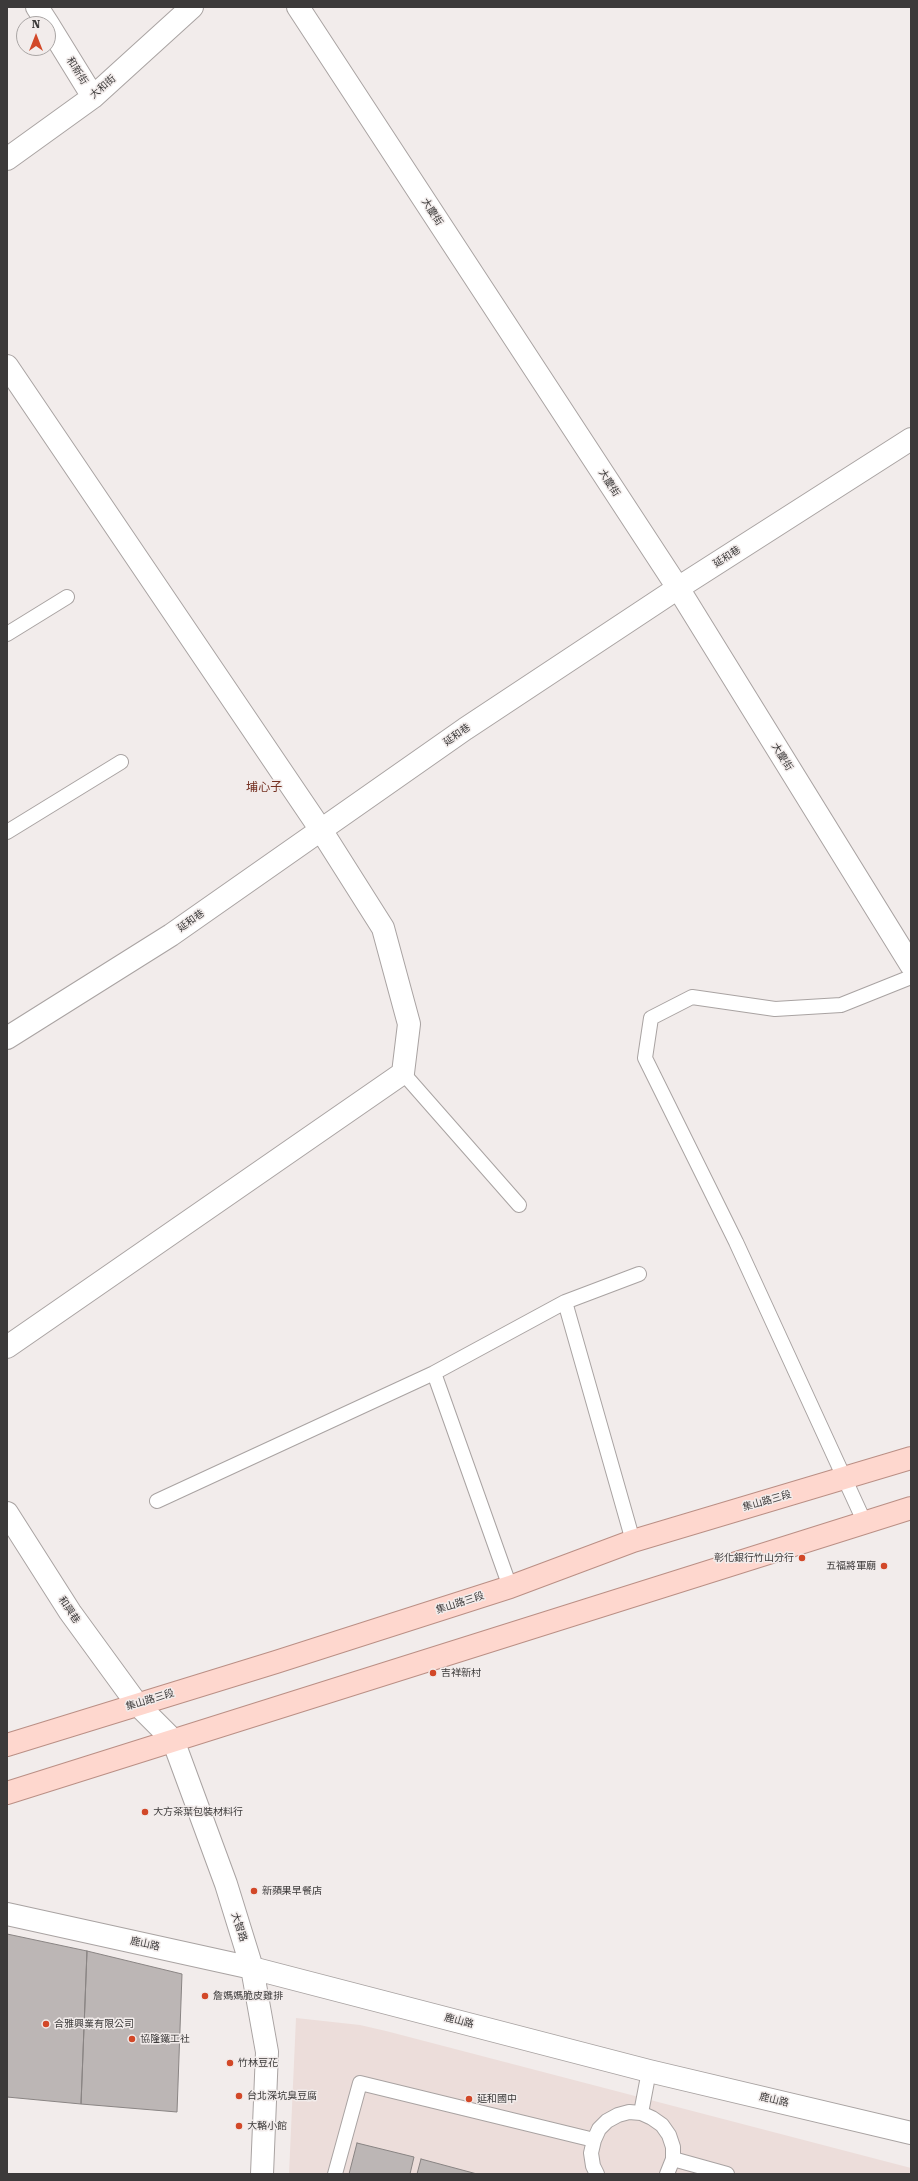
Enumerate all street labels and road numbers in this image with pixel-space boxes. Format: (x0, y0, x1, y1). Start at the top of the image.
street label: 和新街 (64, 55, 90, 87)
street label: 大和街 (88, 73, 118, 101)
street label: 大慶街 (419, 196, 445, 228)
street label: 大慶街 (596, 467, 622, 499)
street label: 延和巷 (711, 544, 743, 570)
street label: 延和巷 (441, 721, 473, 749)
street label: 大慶街 (769, 741, 795, 773)
street label: 延和巷 (175, 907, 207, 935)
street label: 集山路三段 (741, 1488, 793, 1514)
street label: 集山路三段 (434, 1590, 486, 1616)
street label: 和興巷 (56, 1594, 82, 1626)
street label: 集山路三段 (124, 1687, 176, 1713)
street label: 大智路 (229, 1911, 249, 1943)
street label: 鹿山路 (129, 1935, 161, 1953)
street label: 鹿山路 (443, 2011, 475, 2031)
street label: 鹿山路 (758, 2091, 790, 2109)

